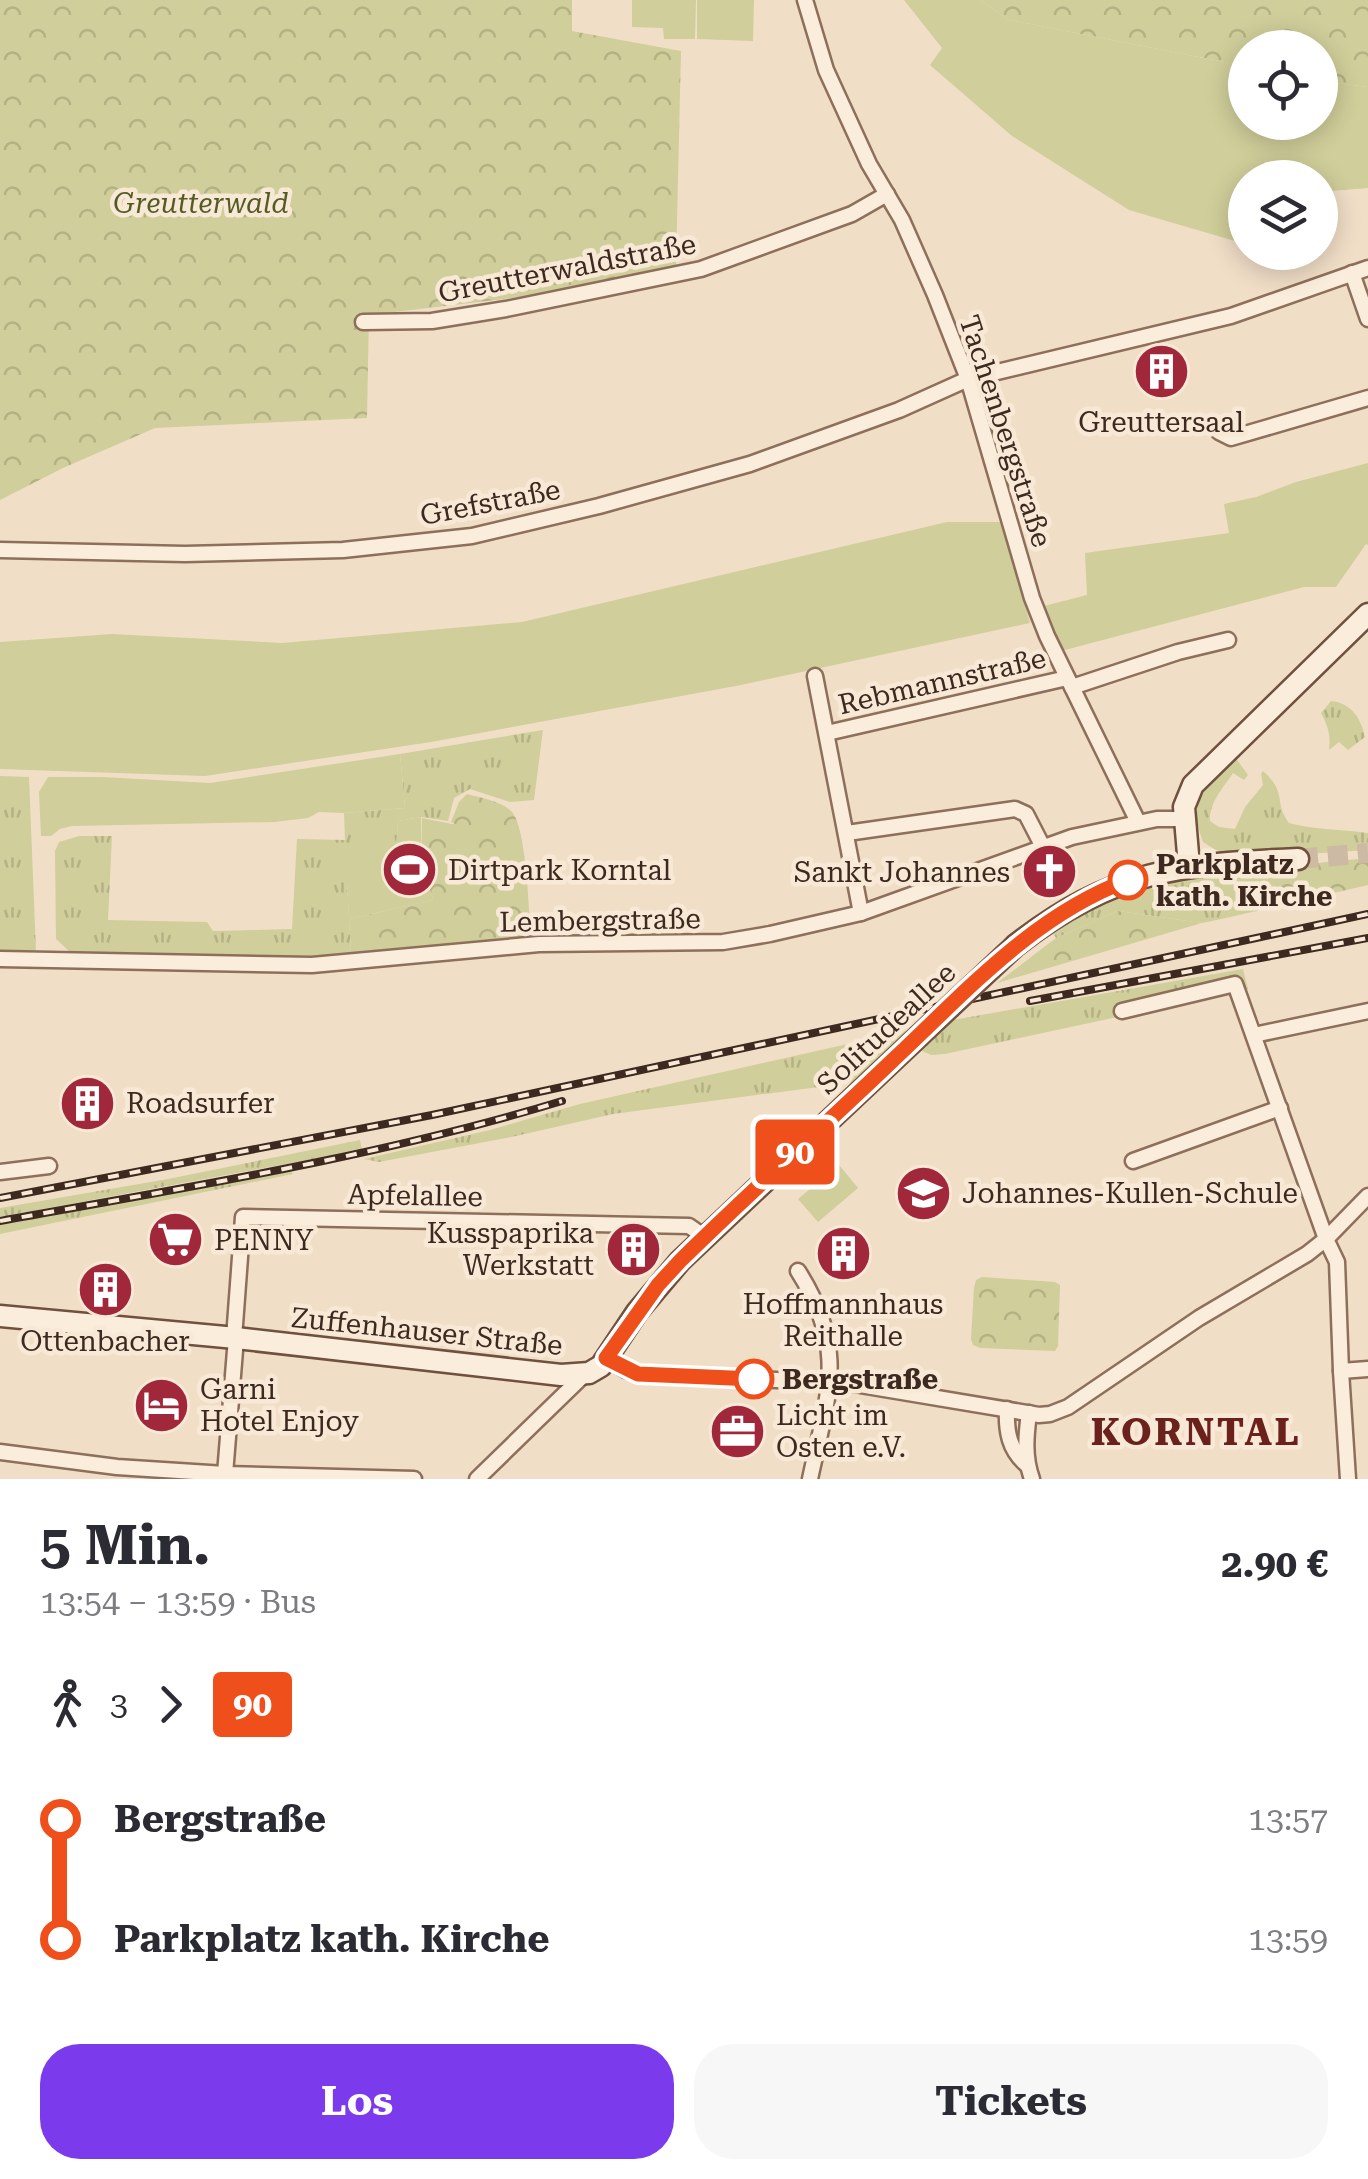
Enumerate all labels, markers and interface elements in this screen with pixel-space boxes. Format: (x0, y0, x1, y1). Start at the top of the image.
map controls (1228, 30, 1338, 270)
button: locate (1228, 30, 1338, 140)
button: layers (1228, 160, 1338, 270)
park label: Greutterwald (113, 187, 289, 220)
street label: Greutterwaldstraße (435, 227, 699, 310)
street label: Tachenbergstraße (952, 311, 1059, 551)
building icon: Greuttersaal (1131, 341, 1191, 401)
place label: Greuttersaal (1078, 406, 1244, 439)
street label: Grefstraße (417, 473, 563, 532)
street label: Rebmannstraße (835, 642, 1049, 721)
sports icon: Dirtpark Korntal (379, 840, 439, 900)
church icon: Sankt Johannes (1019, 842, 1079, 902)
place label: Parkplatz kath. Kirche (1156, 848, 1332, 913)
place label: Dirtpark Korntal (448, 854, 672, 887)
place label: Sankt Johannes (794, 856, 1010, 889)
marker: Parkplatz kath. Kirche (1109, 861, 1147, 899)
street label: Lembergstraße (499, 902, 701, 939)
street label: Solitudeallee (810, 956, 962, 1101)
building icon: Roadsurfer (57, 1073, 117, 1133)
place label: Roadsurfer (126, 1087, 275, 1120)
line badge: 90 (750, 1120, 840, 1184)
text: 90 (775, 1132, 815, 1173)
school or university icon: Johannes-Kullen-Schule (893, 1163, 953, 1223)
place label: Johannes-Kullen-Schule (962, 1177, 1298, 1210)
street label: Apfelallee (347, 1178, 483, 1213)
supermarket icon: PENNY (145, 1210, 205, 1270)
place label: Kusspaprika Werkstatt (427, 1217, 594, 1282)
building icon: Kusspaprika Werkstatt (603, 1219, 663, 1279)
building icon: Hoffmannhaus Reithalle (813, 1223, 873, 1283)
place label: PENNY (214, 1224, 314, 1257)
building icon: Ottenbacher (75, 1260, 135, 1320)
place label: Hoffmannhaus Reithalle (743, 1288, 943, 1353)
street label: Zuffenhauser Straße (290, 1301, 564, 1362)
place label: Ottenbacher (20, 1325, 190, 1358)
marker: Bergstraße (735, 1360, 773, 1398)
place label: Bergstraße (782, 1363, 938, 1396)
place label: Garni Hotel Enjoy (200, 1373, 359, 1438)
hotel icon: Garni Hotel Enjoy (131, 1375, 191, 1435)
place label: Licht im Osten e.V. (776, 1399, 906, 1464)
office icon: Licht im Osten e.V. (707, 1401, 767, 1461)
district label: KORNTAL (1091, 1410, 1301, 1454)
text: 5 Min. (40, 1513, 210, 1577)
text: 2.90 € (1221, 1542, 1328, 1586)
text: 13:54 – 13:59 · Bus (40, 1583, 316, 1621)
icon: walk (40, 1677, 95, 1732)
icon: forward (143, 1677, 198, 1732)
text: 90 (233, 1684, 272, 1725)
text: 3 (110, 1685, 128, 1723)
text: Bergstraße (114, 1797, 326, 1841)
text: 13:57 (1248, 1800, 1328, 1838)
text: Parkplatz kath. Kirche (114, 1917, 549, 1961)
text: 13:59 (1248, 1920, 1328, 1958)
button: Los (40, 2044, 674, 2159)
button: Tickets (694, 2044, 1328, 2159)

